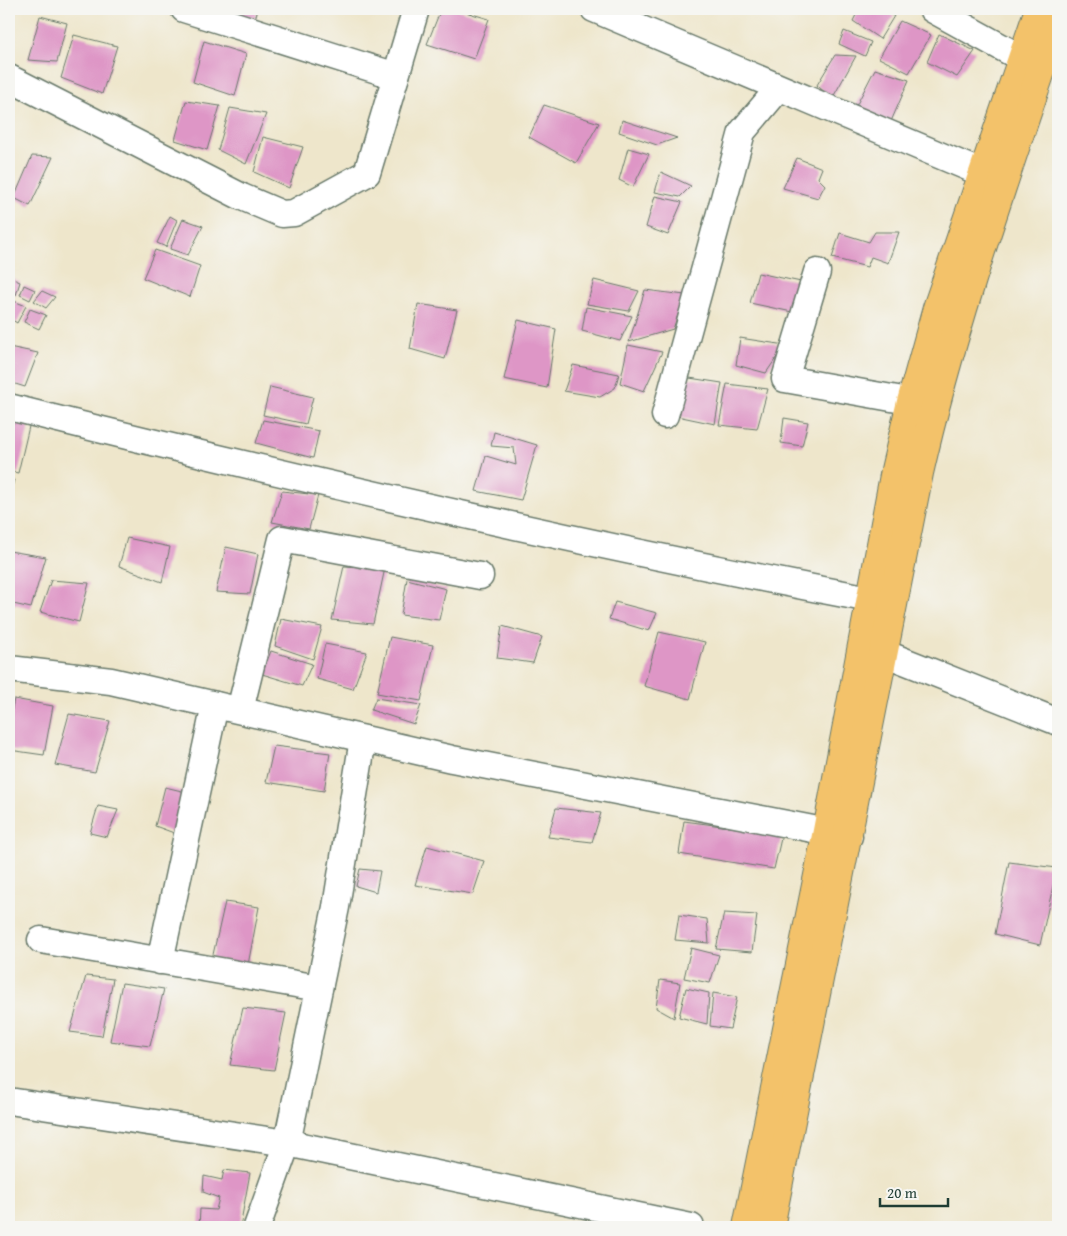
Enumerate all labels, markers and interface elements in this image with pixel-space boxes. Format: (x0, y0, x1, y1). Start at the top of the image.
scale bar (880, 1176, 947, 1208)
text: 20 m (887, 1182, 918, 1203)

